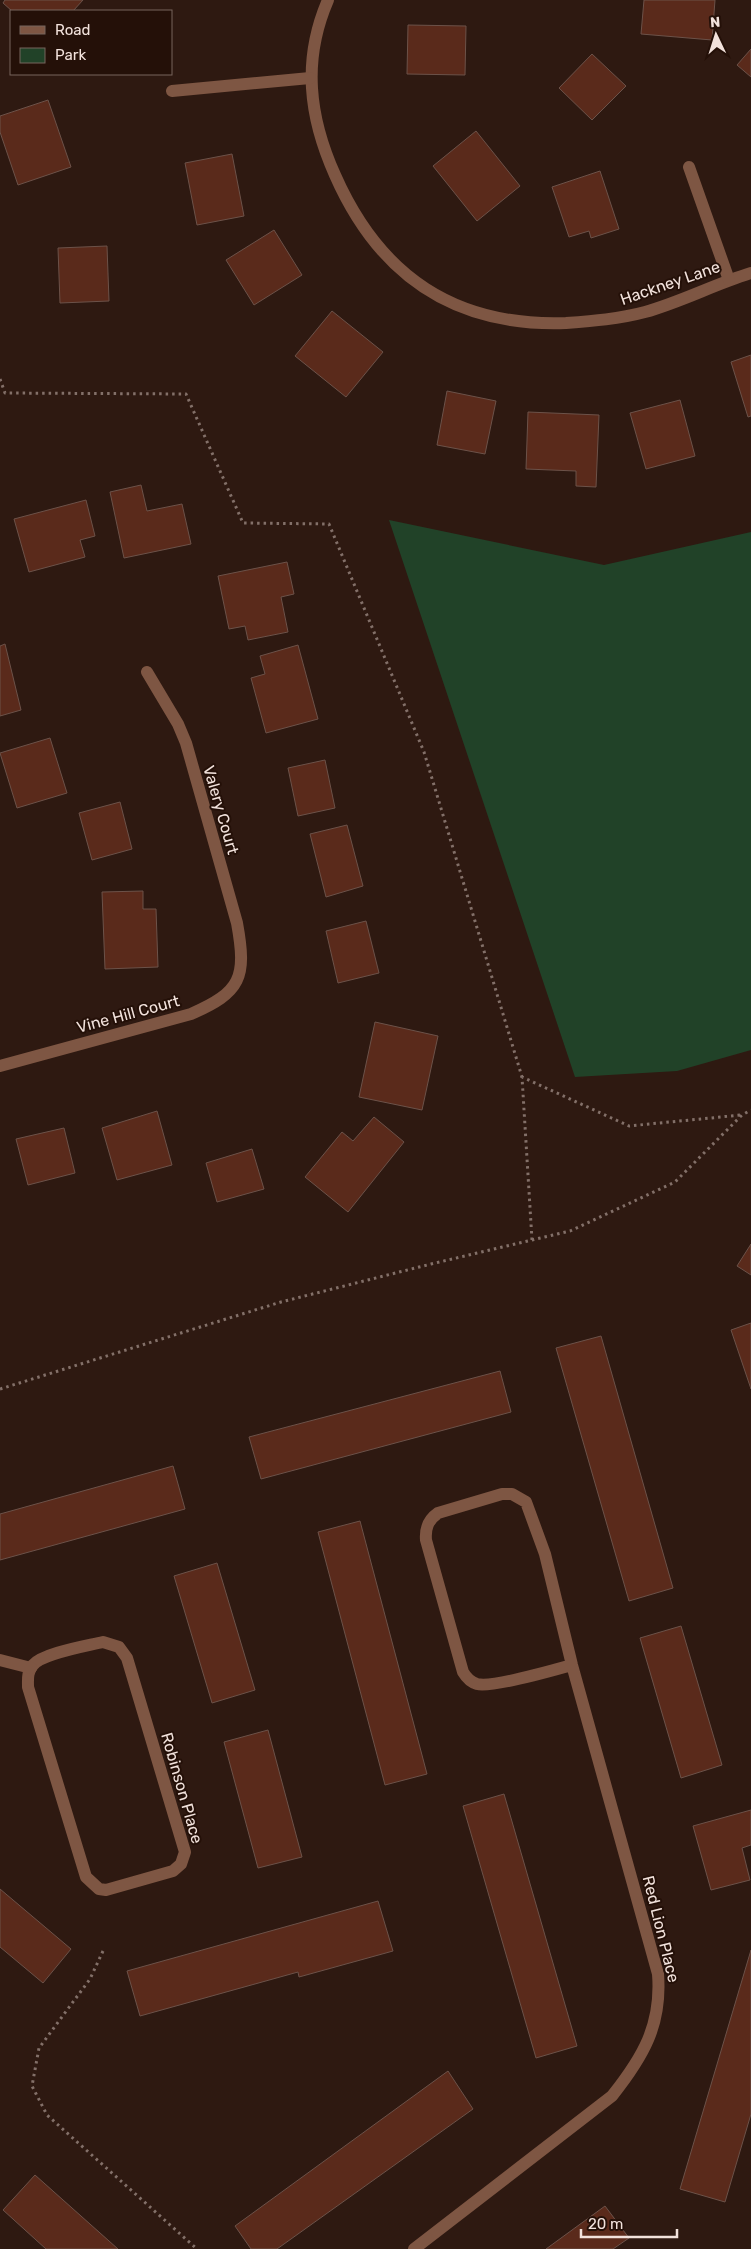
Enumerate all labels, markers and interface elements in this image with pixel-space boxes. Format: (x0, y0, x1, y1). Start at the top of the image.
legend (10, 10, 172, 75)
north arrow (691, 10, 741, 60)
text: N (710, 14, 721, 31)
text: Road (55, 21, 91, 39)
text: Park (55, 46, 86, 64)
street label: Hackney Lane (617, 257, 723, 309)
street label: Valery Court (199, 763, 243, 857)
street label: Vine Hill Court (74, 991, 182, 1037)
street label: Robinson Place (157, 1730, 207, 1846)
street label: Red Lion Place (639, 1874, 683, 1984)
scale bar (581, 2206, 677, 2238)
text: 20 m (588, 2215, 623, 2233)

